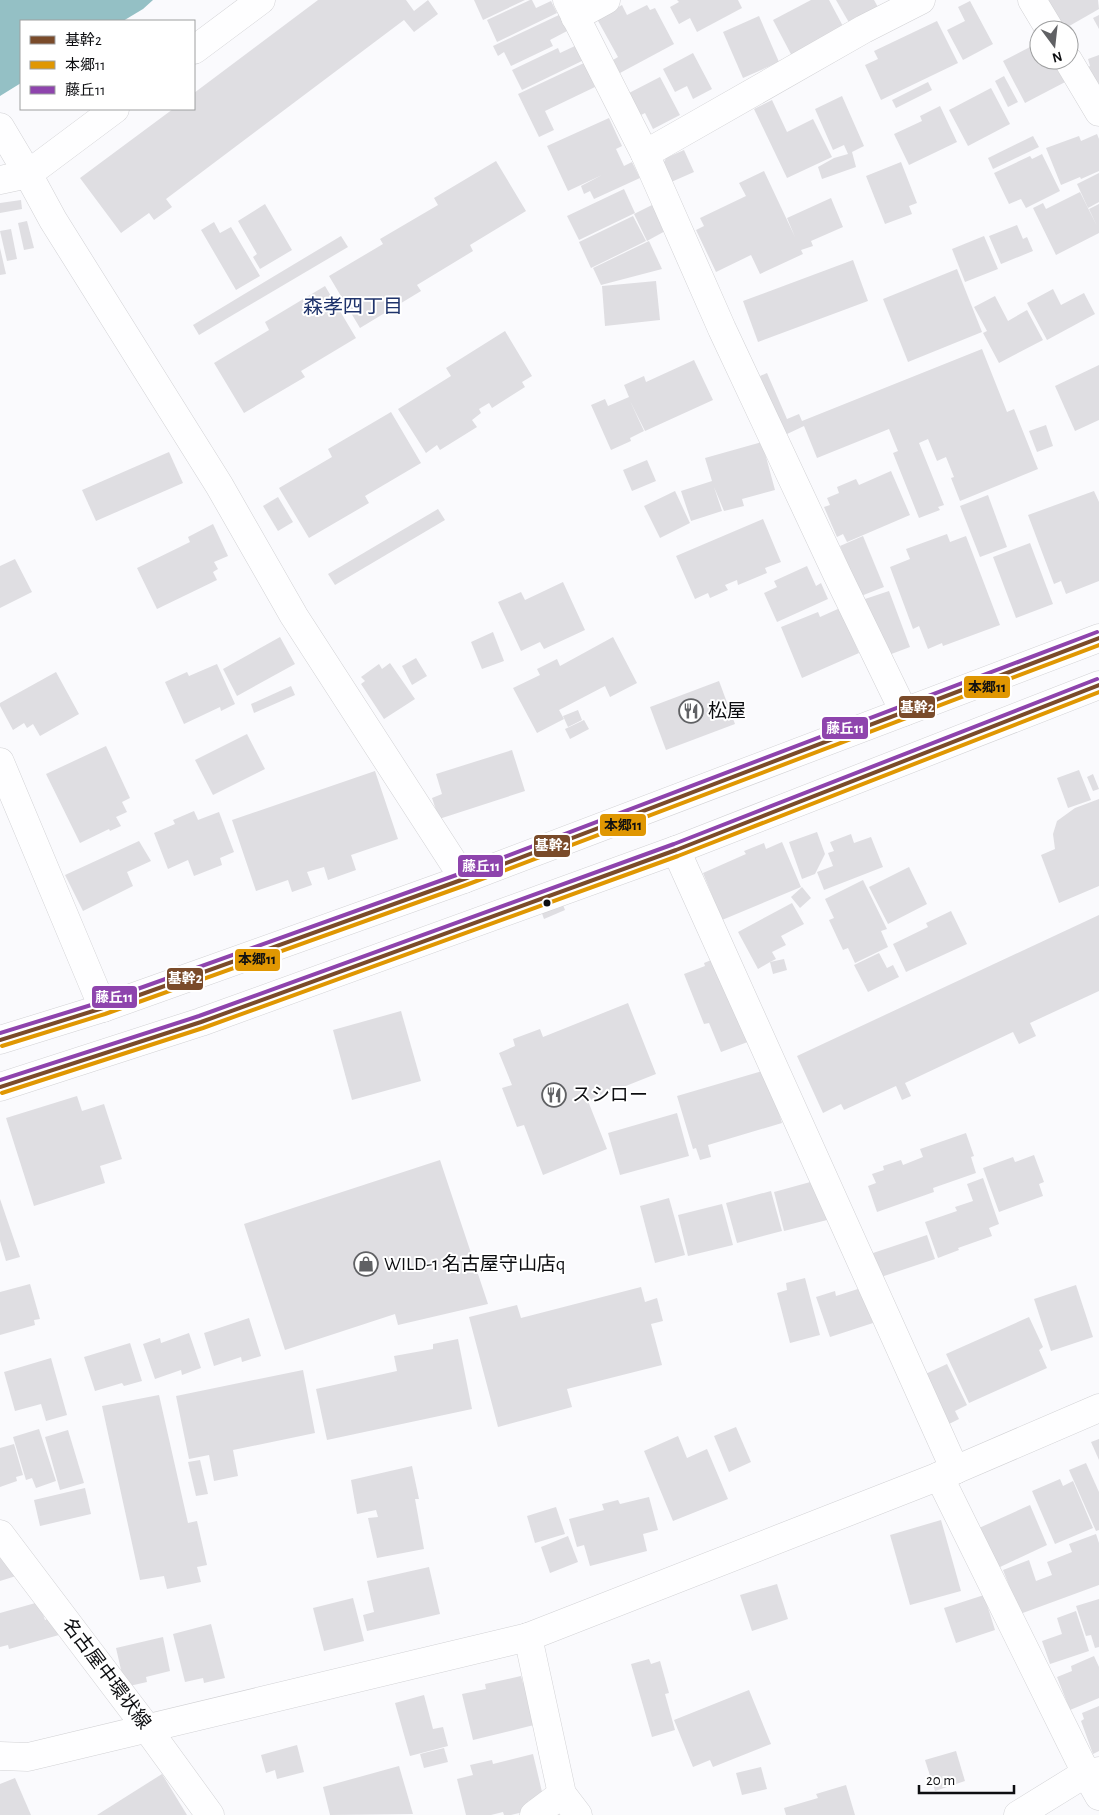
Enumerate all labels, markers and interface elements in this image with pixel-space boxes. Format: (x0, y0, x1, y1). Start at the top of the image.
legend (20, 20, 195, 110)
north arrow (1029, 20, 1079, 70)
text: 基幹2 (65, 32, 102, 48)
text: N (1051, 49, 1064, 65)
text: 本郷11 (65, 57, 105, 73)
text: 藤丘11 (65, 82, 105, 98)
district label: 森孝四丁目 (303, 296, 403, 317)
line badge: 本郷11 (963, 675, 1011, 699)
text: 本郷11 (968, 680, 1006, 695)
line badge: 基幹2 (898, 695, 936, 719)
restaurant icon: 松屋 (678, 698, 704, 724)
place label: 松屋 (708, 700, 746, 721)
text: 基幹2 (900, 700, 935, 715)
line badge: 藤丘11 (821, 716, 869, 740)
text: 藤丘11 (826, 721, 864, 736)
line badge: 本郷11 (599, 813, 647, 837)
text: 本郷11 (604, 818, 642, 833)
line badge: 基幹2 (533, 834, 571, 858)
text: 基幹2 (535, 838, 570, 853)
line badge: 藤丘11 (457, 854, 504, 878)
text: 藤丘11 (462, 859, 500, 874)
unlabelled marker (542, 898, 552, 908)
line badge: 本郷11 (234, 948, 281, 972)
text: 本郷11 (238, 952, 276, 967)
line badge: 基幹2 (166, 967, 204, 991)
text: 基幹2 (168, 971, 203, 986)
line badge: 藤丘11 (91, 985, 138, 1009)
text: 藤丘11 (95, 990, 133, 1005)
restaurant icon: スシロー (541, 1082, 567, 1108)
place label: スシロー (572, 1086, 648, 1105)
shop icon: WILD-1 名古屋守山店q (353, 1251, 379, 1277)
place label: WILD-1 名古屋守山店q (384, 1253, 565, 1274)
street label: 名古屋中環状線 (58, 1614, 155, 1733)
scale bar (919, 1762, 1014, 1794)
text: 20 m (926, 1773, 955, 1788)

